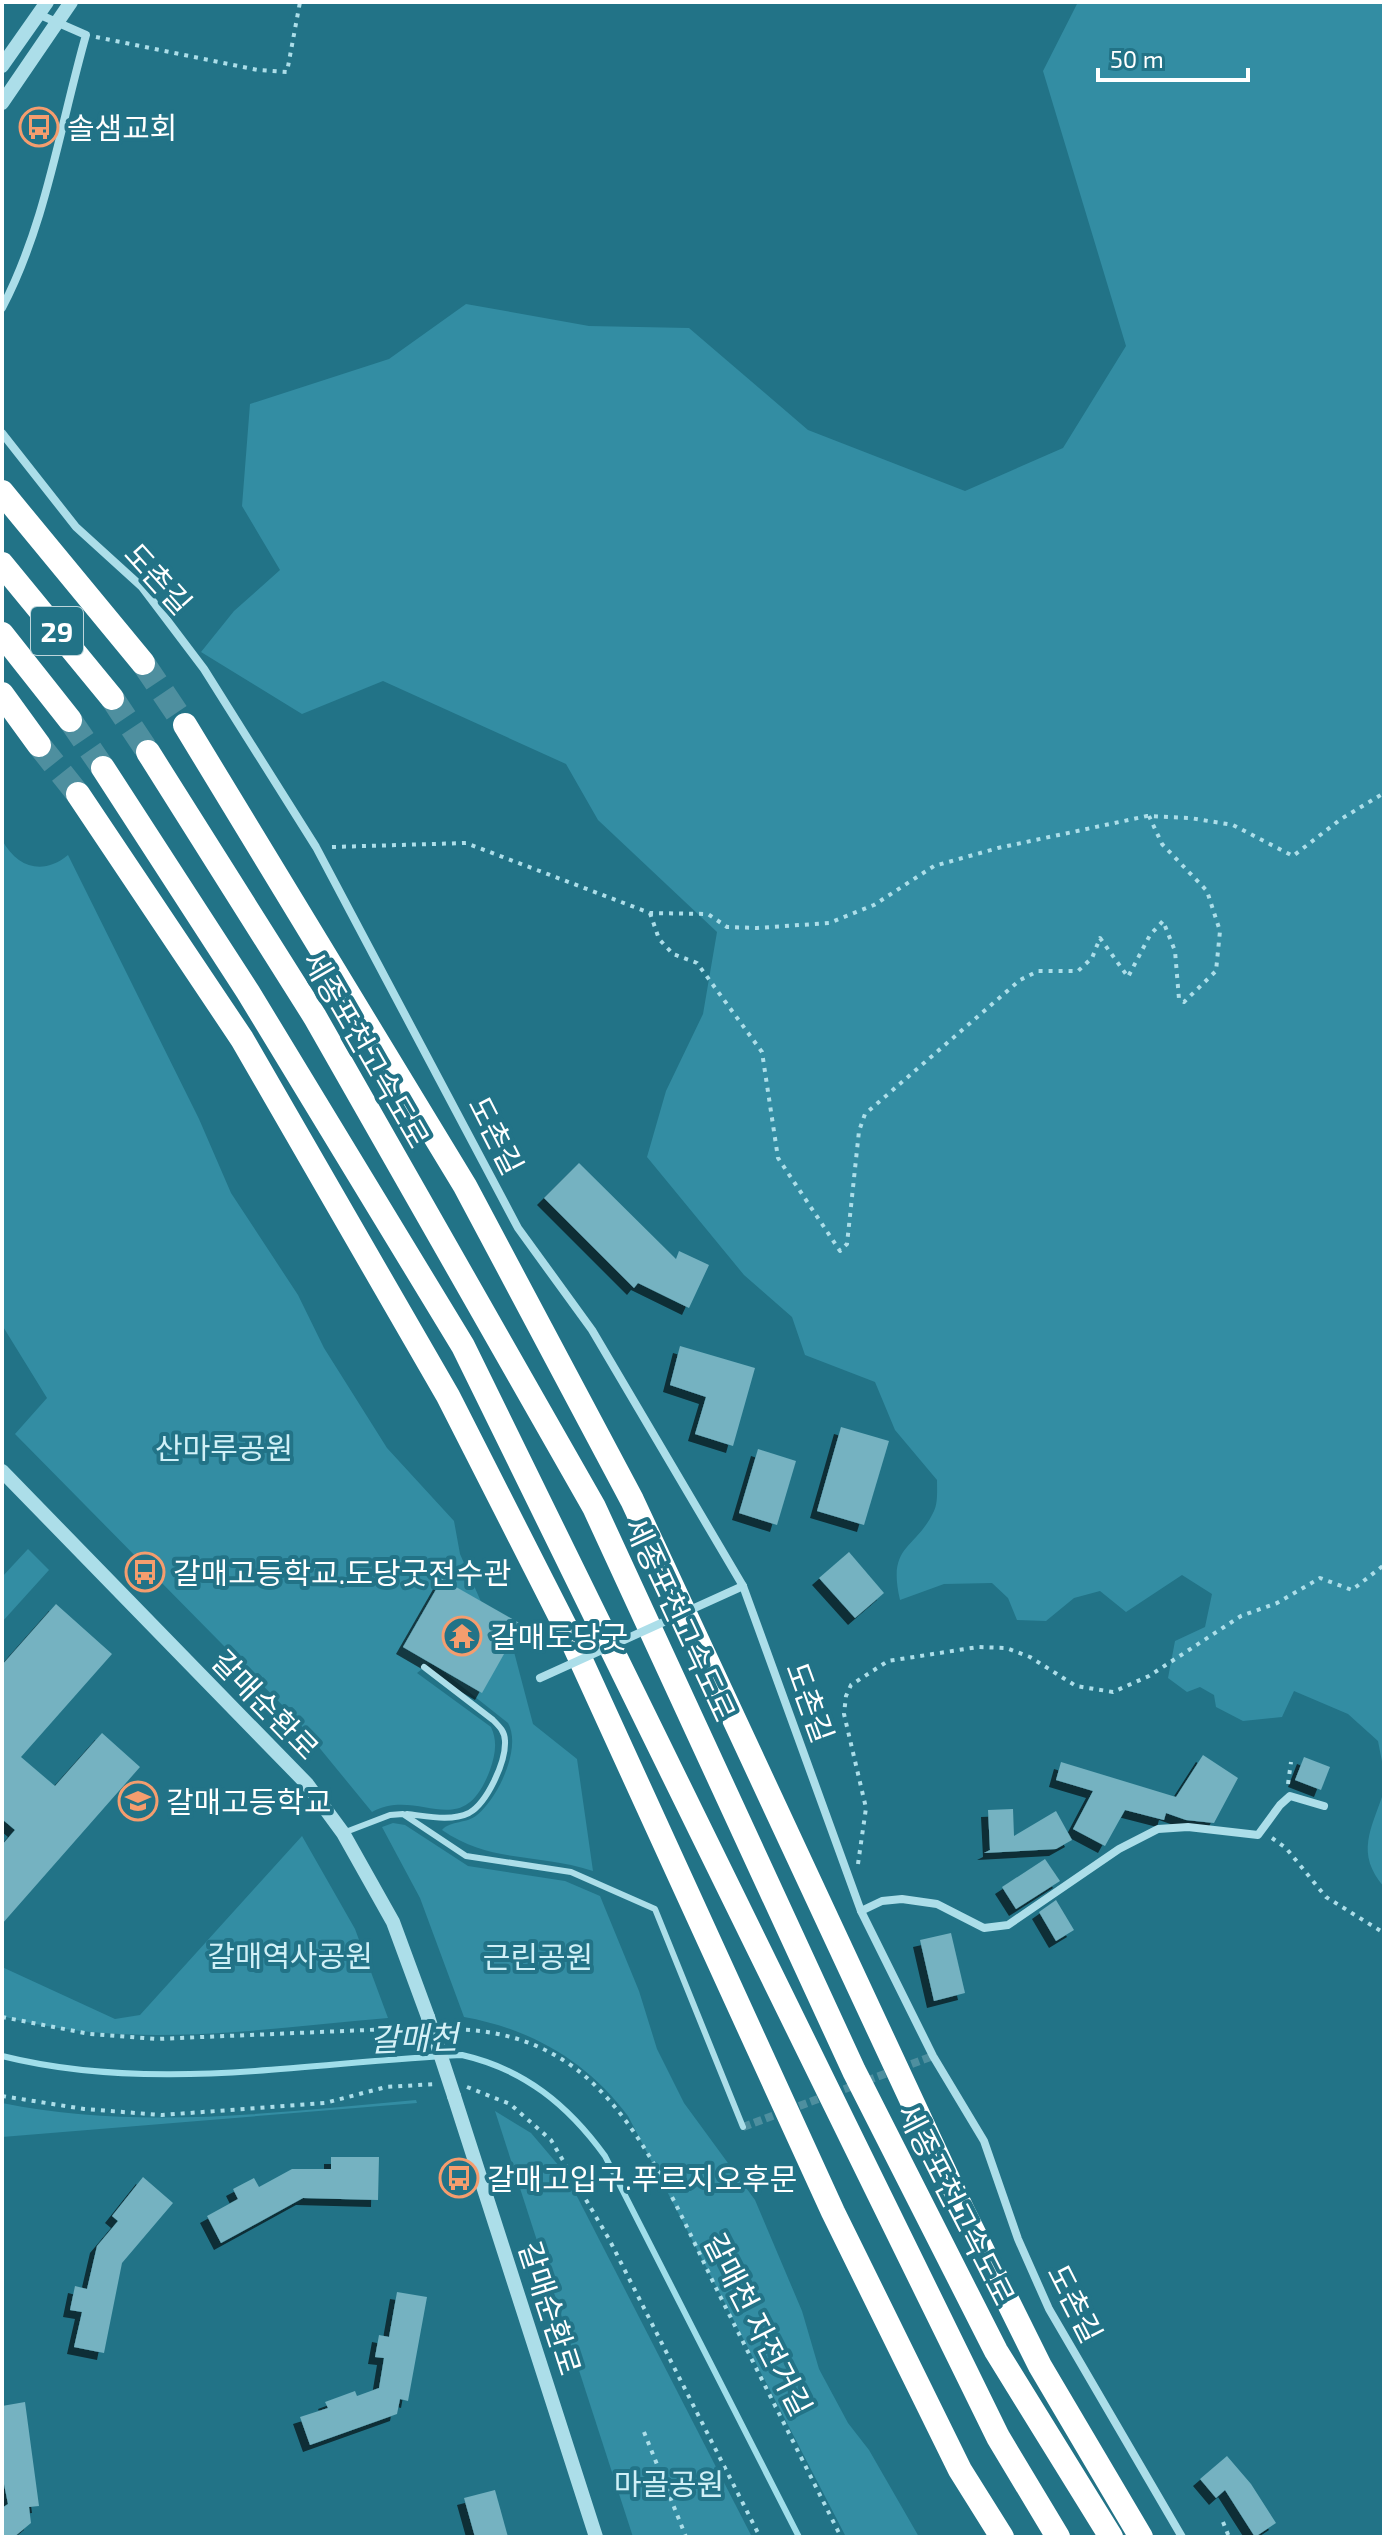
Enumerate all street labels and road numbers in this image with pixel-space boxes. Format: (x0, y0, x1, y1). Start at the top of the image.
street label: 도촌길 (118, 535, 200, 621)
road number: 29 (31, 607, 83, 655)
street label: 세종포천고속도로 (296, 944, 438, 1154)
street label: 도촌길 (462, 1090, 532, 1180)
street label: 세종포천고속도로 (618, 1511, 744, 1727)
street label: 갈매순환로 (205, 1642, 327, 1766)
street label: 도촌길 (780, 1657, 842, 1747)
street label: 세종포천고속도로 (891, 2097, 1023, 2311)
street label: 갈매천 자전거길 (698, 2227, 820, 2421)
street label: 갈매순환로 (513, 2237, 589, 2379)
street label: 도촌길 (1041, 2258, 1111, 2348)

